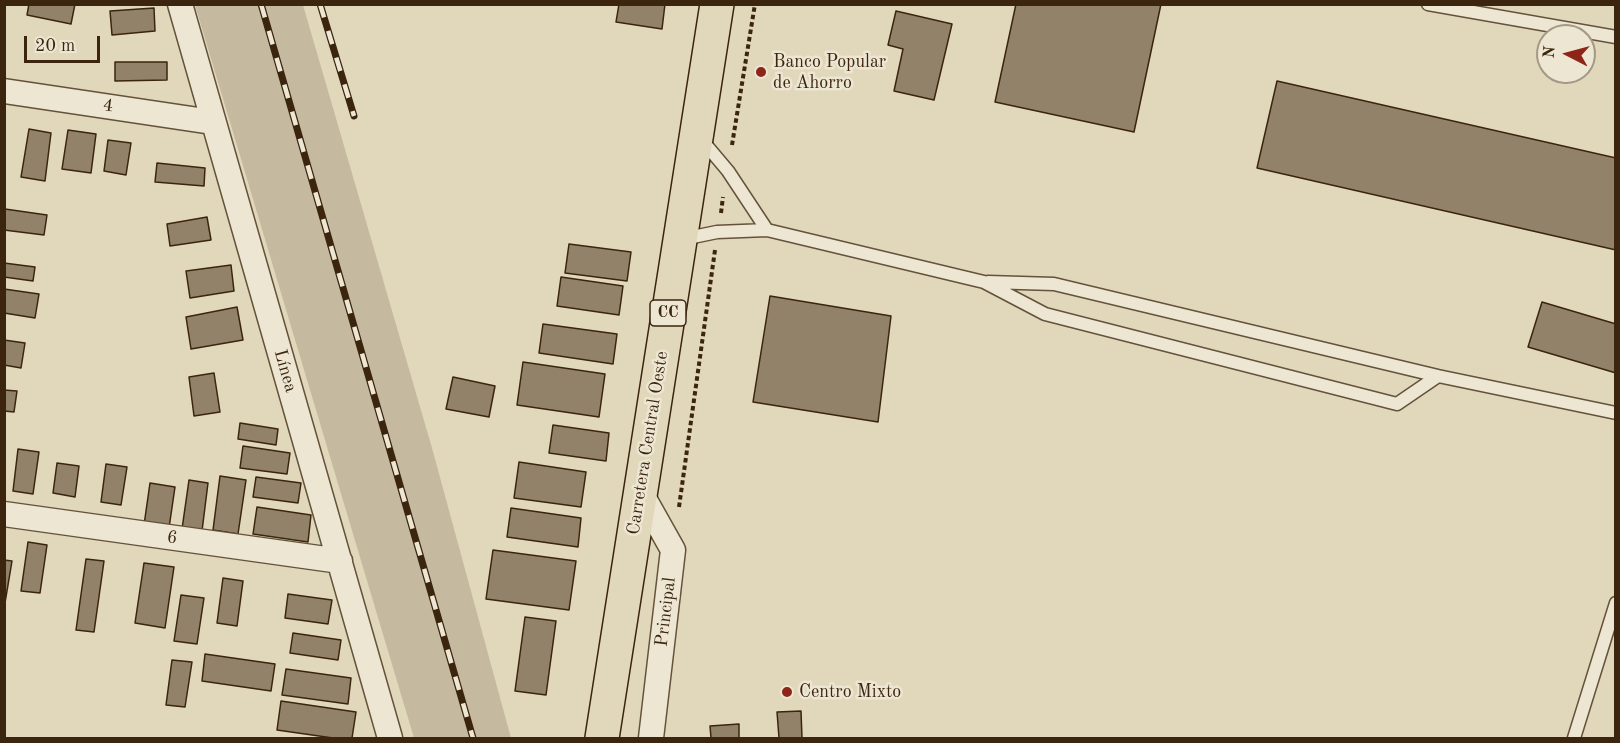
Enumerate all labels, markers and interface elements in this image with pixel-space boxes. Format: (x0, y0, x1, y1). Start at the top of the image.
scale bar (27, 24, 104, 62)
north arrow (1536, 24, 1596, 84)
text: 20 m (35, 37, 75, 55)
text: N (1541, 45, 1559, 59)
place label: Banco Popular de Ahorro (773, 51, 886, 94)
marker: Banco Popular de Ahorro (754, 65, 768, 79)
street label: 4 (101, 95, 115, 117)
road number: CC (650, 300, 686, 326)
street label: Línea (269, 347, 301, 395)
street label: Carretera Central Oeste (623, 350, 673, 536)
street label: 6 (165, 527, 179, 549)
street label: Principal (651, 576, 681, 648)
place label: Centro Mixto (799, 681, 901, 703)
marker: Centro Mixto (780, 685, 794, 699)

